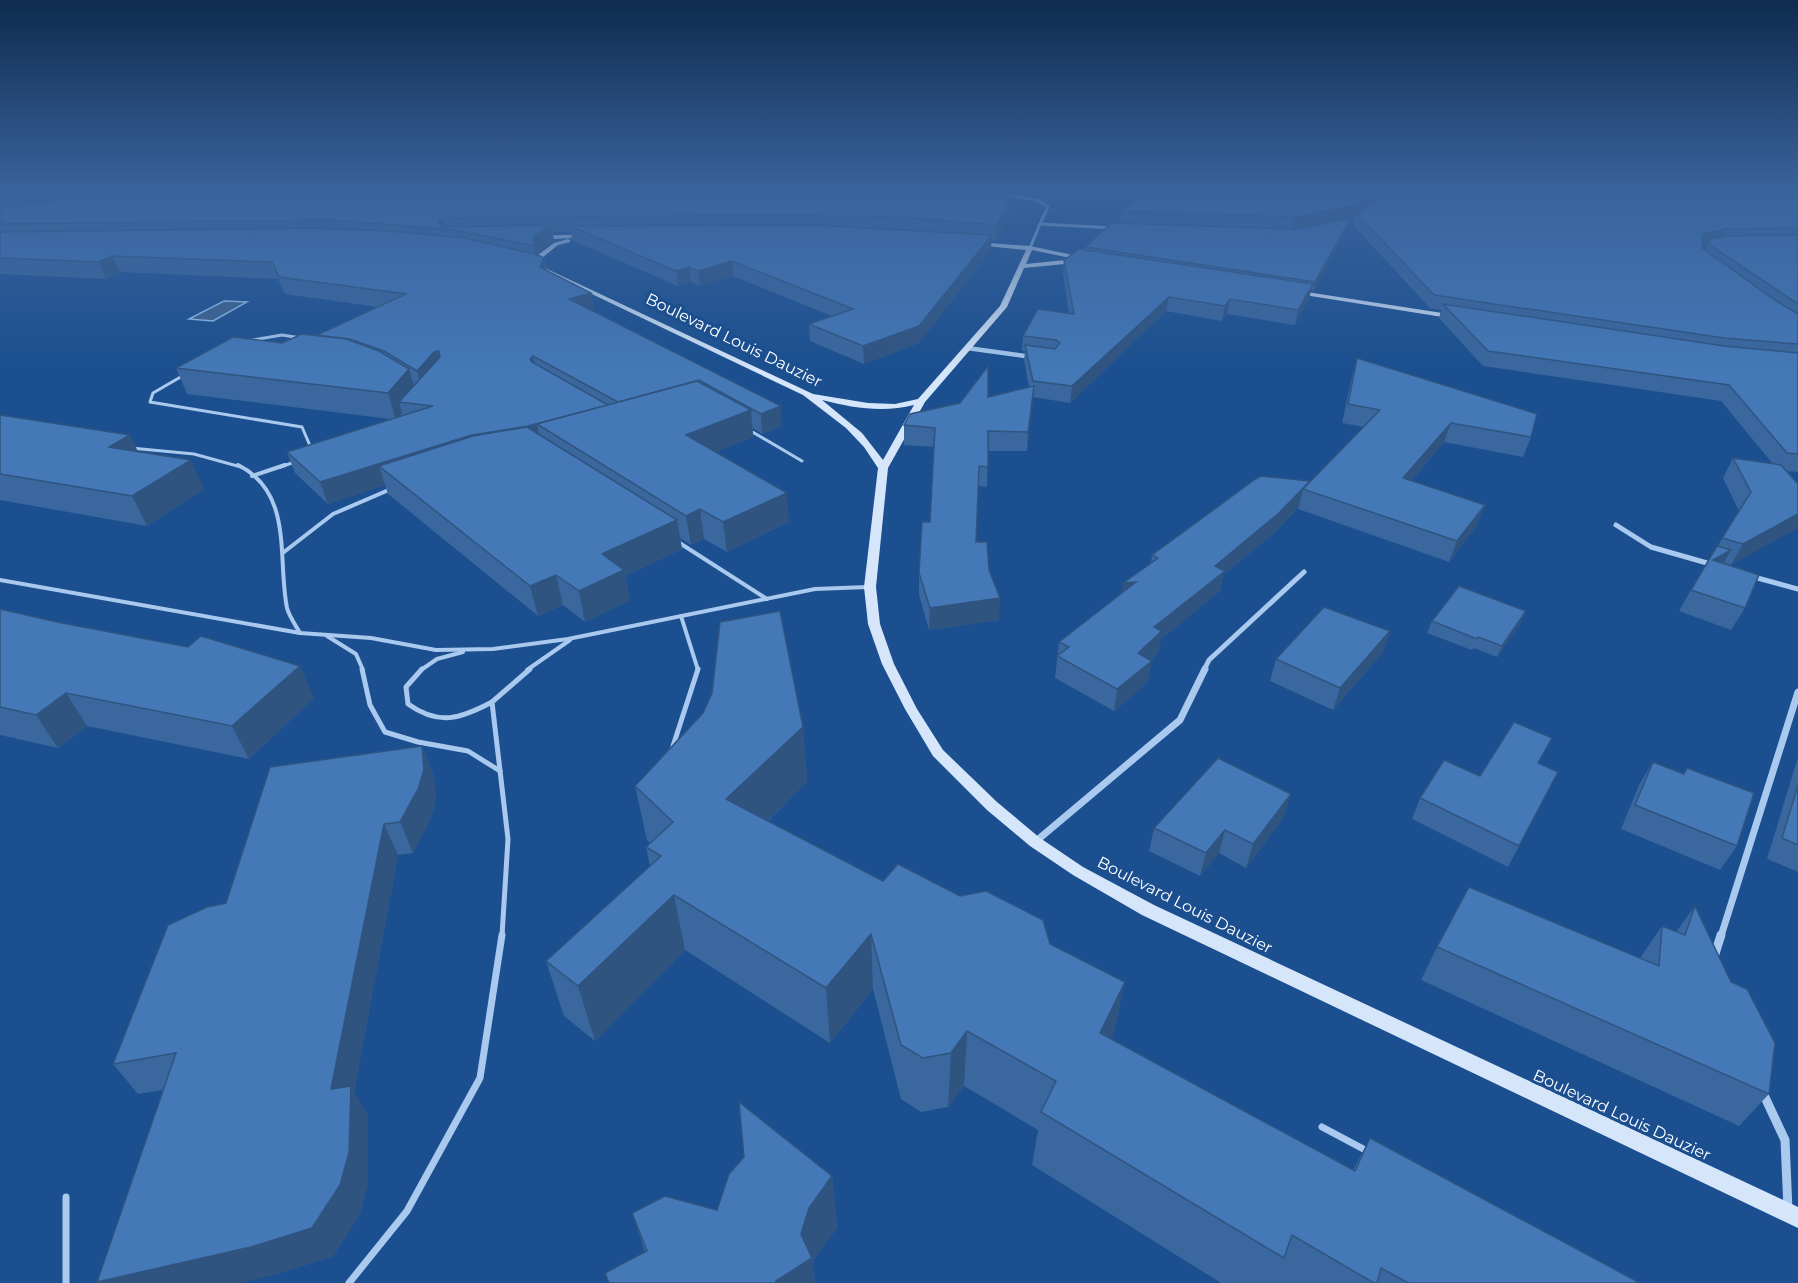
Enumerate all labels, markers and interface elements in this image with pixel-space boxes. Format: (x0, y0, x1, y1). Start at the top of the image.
street label: Boulevard Louis Dauzier (643, 289, 825, 391)
street label: Boulevard Louis Dauzier (1094, 852, 1276, 958)
street label: Boulevard Louis Dauzier (1530, 1065, 1714, 1165)

